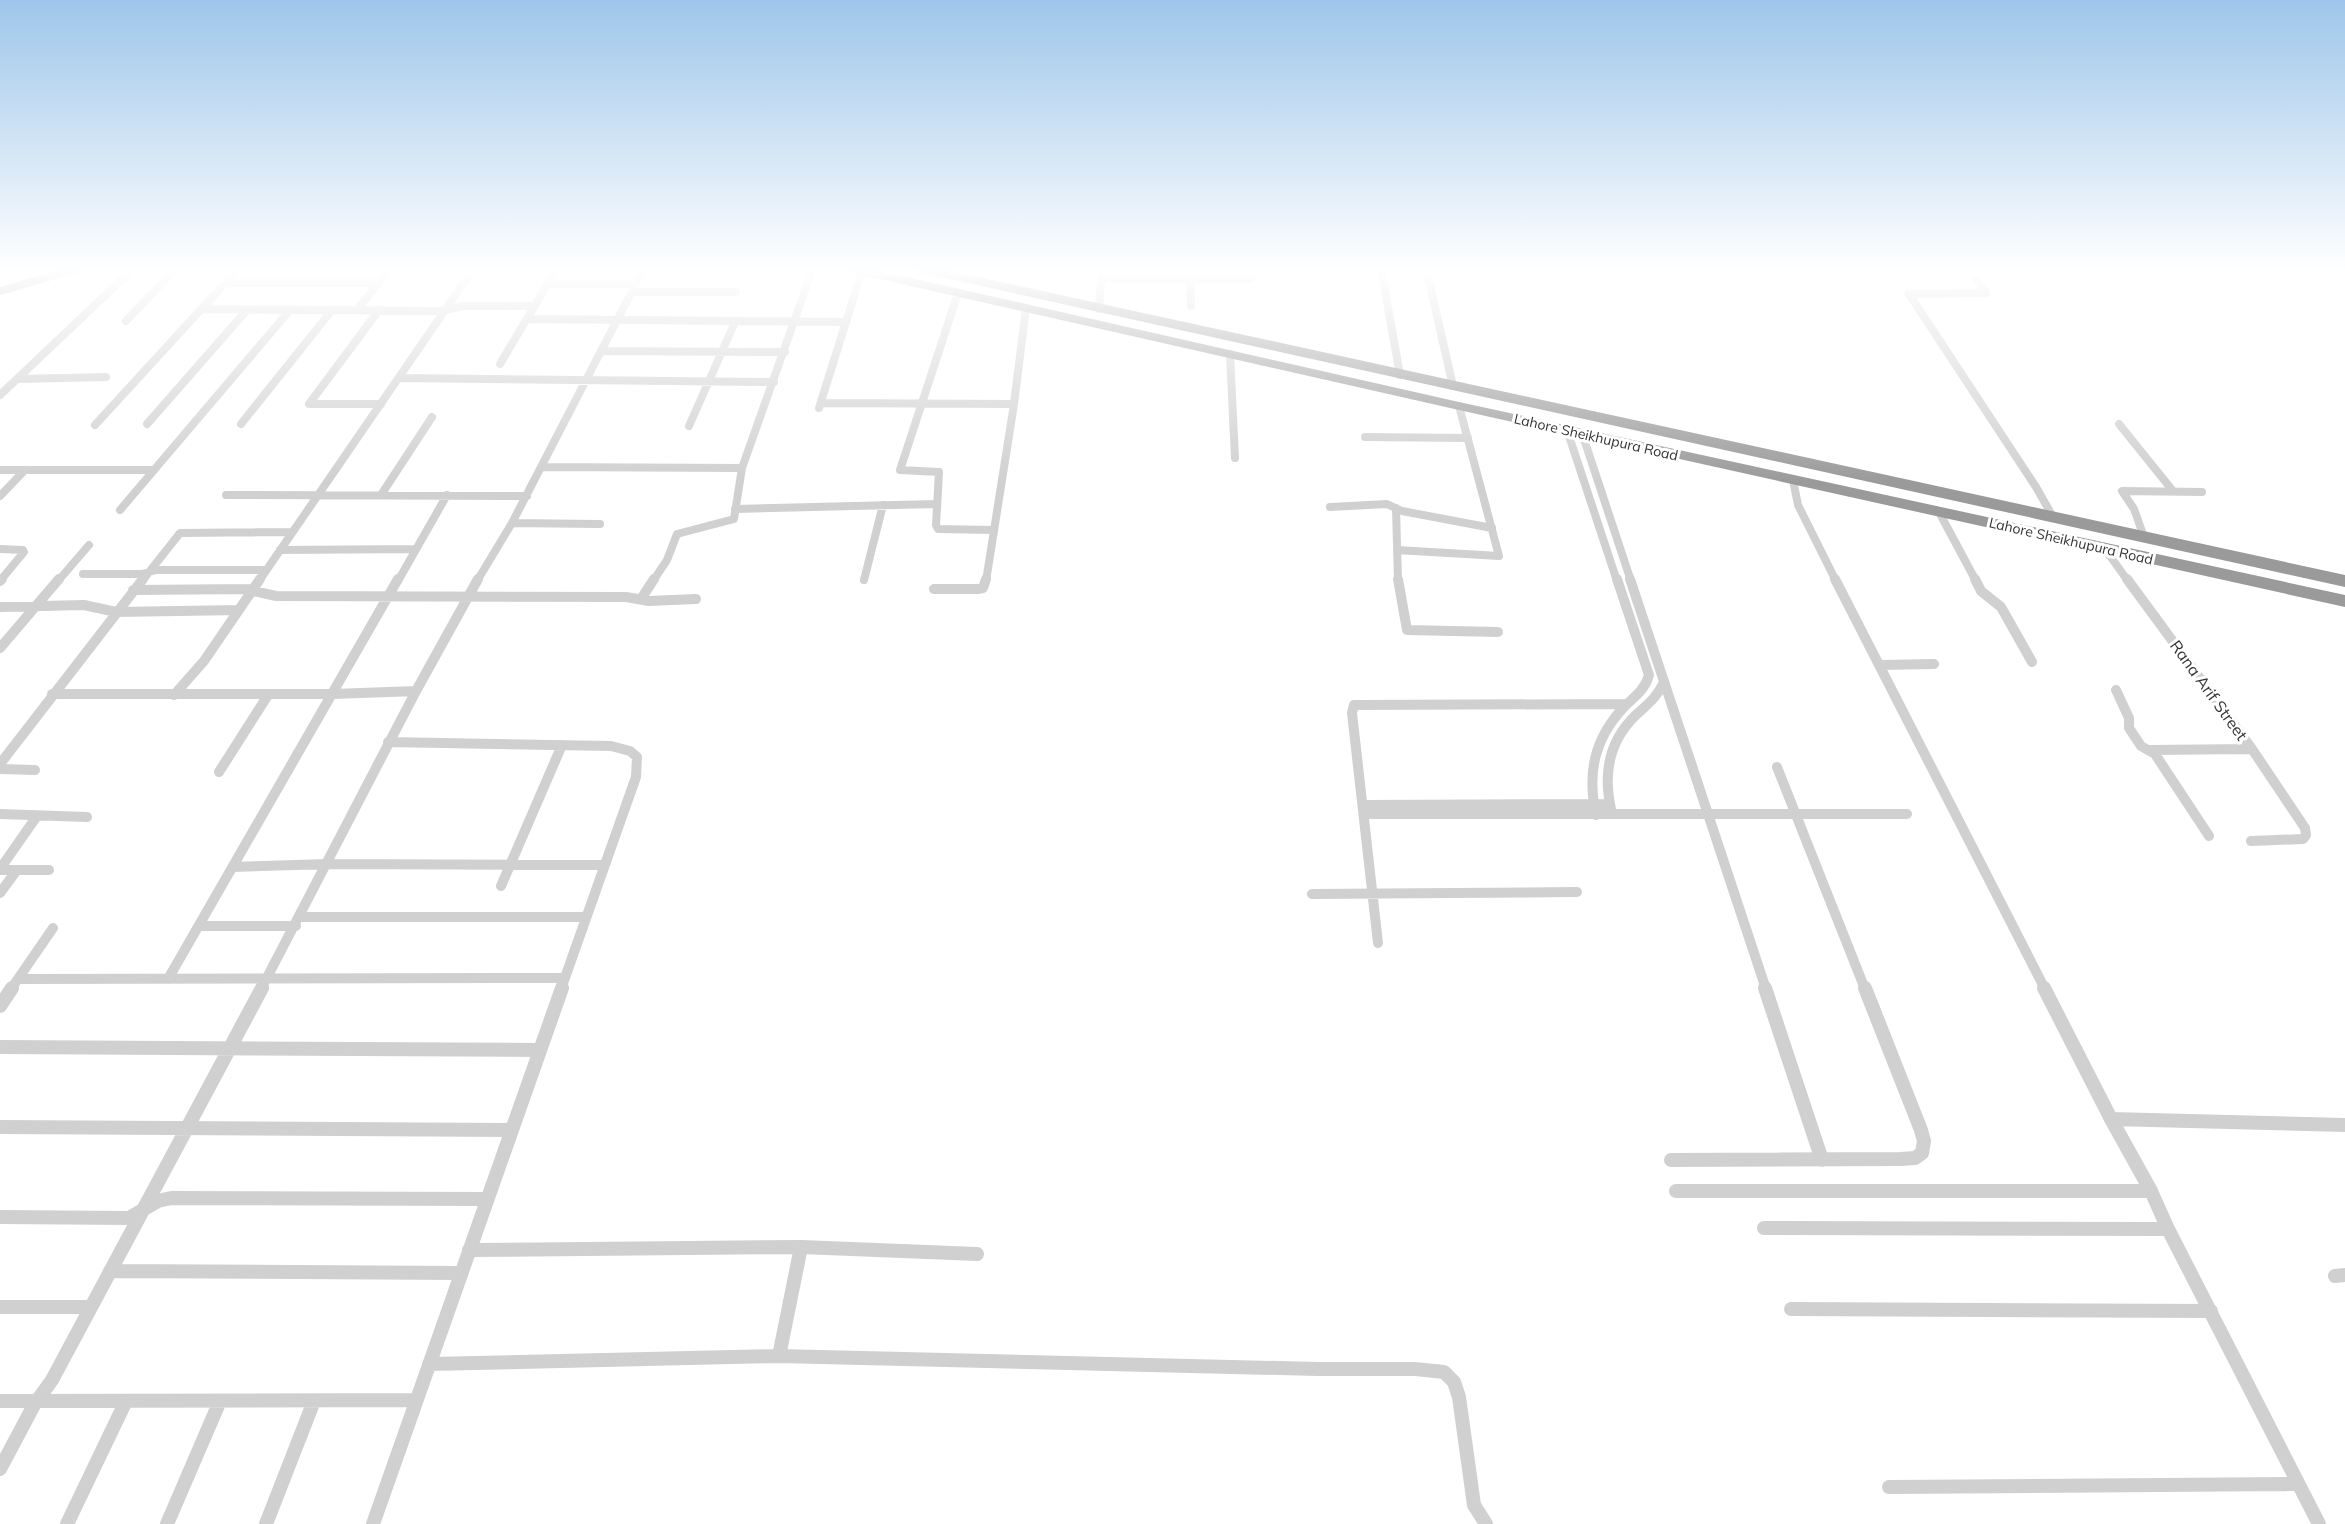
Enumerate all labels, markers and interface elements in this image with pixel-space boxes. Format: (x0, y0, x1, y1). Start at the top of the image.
street label: Lahore Sheikhupura Road (1512, 409, 1680, 465)
street label: Lahore Sheikhupura Road (1987, 513, 2155, 569)
street label: Rana Arif Street (2166, 636, 2252, 744)

